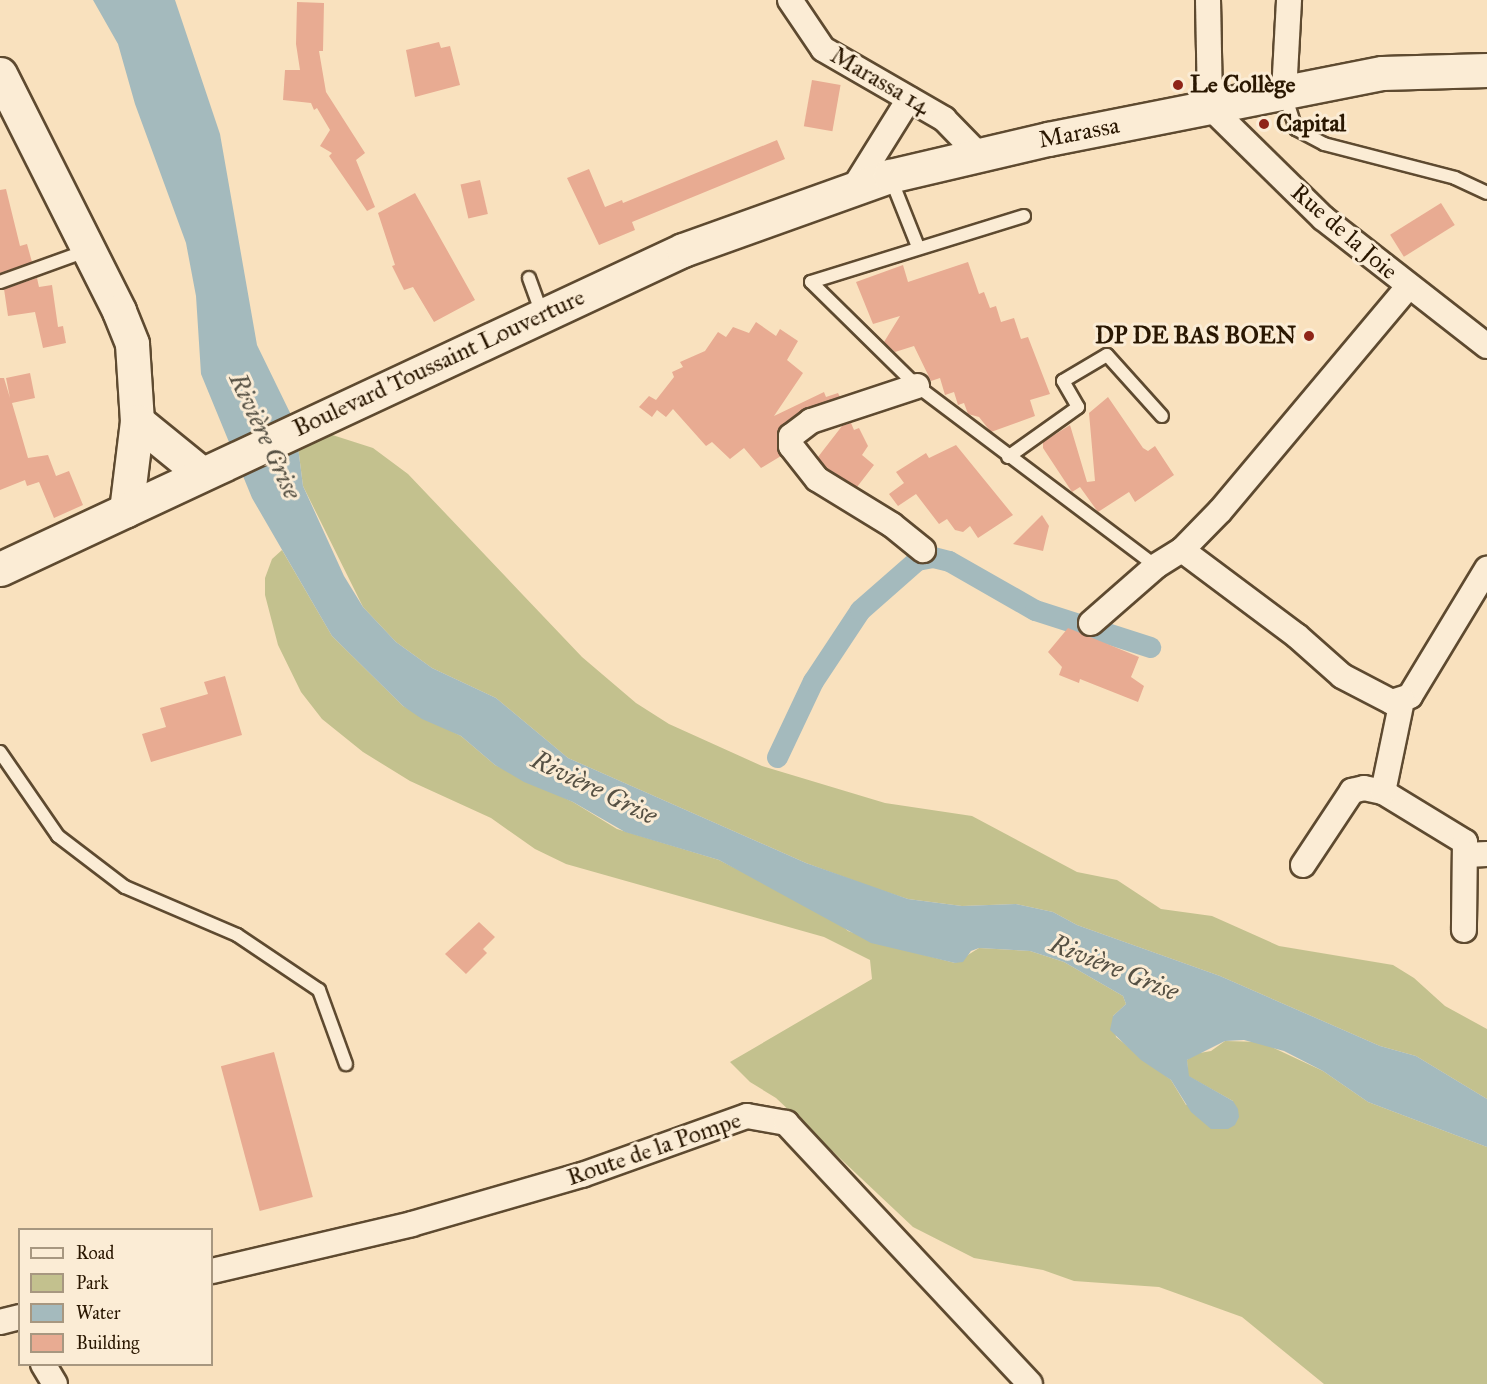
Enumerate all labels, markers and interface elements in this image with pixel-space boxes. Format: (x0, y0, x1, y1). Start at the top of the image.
street label: Marassa 14 (825, 41, 935, 121)
place label: Le Collège (1190, 71, 1296, 99)
marker: Le Collège (1171, 78, 1185, 92)
place label: Capital (1276, 110, 1346, 138)
street label: Marassa (1036, 111, 1122, 155)
marker: Capital (1257, 117, 1271, 131)
street label: Rue de la Joie (1285, 178, 1403, 286)
street label: Boulevard Toussaint Louverture (289, 283, 589, 443)
place label: DP DE BAS BOEN (1095, 322, 1296, 350)
marker: DP DE BAS BOEN (1300, 327, 1318, 345)
water label: Rivière Grise (222, 368, 308, 504)
water label: Rivière Grise (526, 744, 662, 832)
water label: Rivière Grise (1045, 928, 1183, 1008)
street label: Route de la Pompe (563, 1106, 745, 1192)
legend (18, 1228, 213, 1366)
text: Road (76, 1242, 114, 1264)
text: Park (76, 1272, 109, 1294)
text: Water (76, 1302, 120, 1324)
text: Building (76, 1332, 139, 1354)

